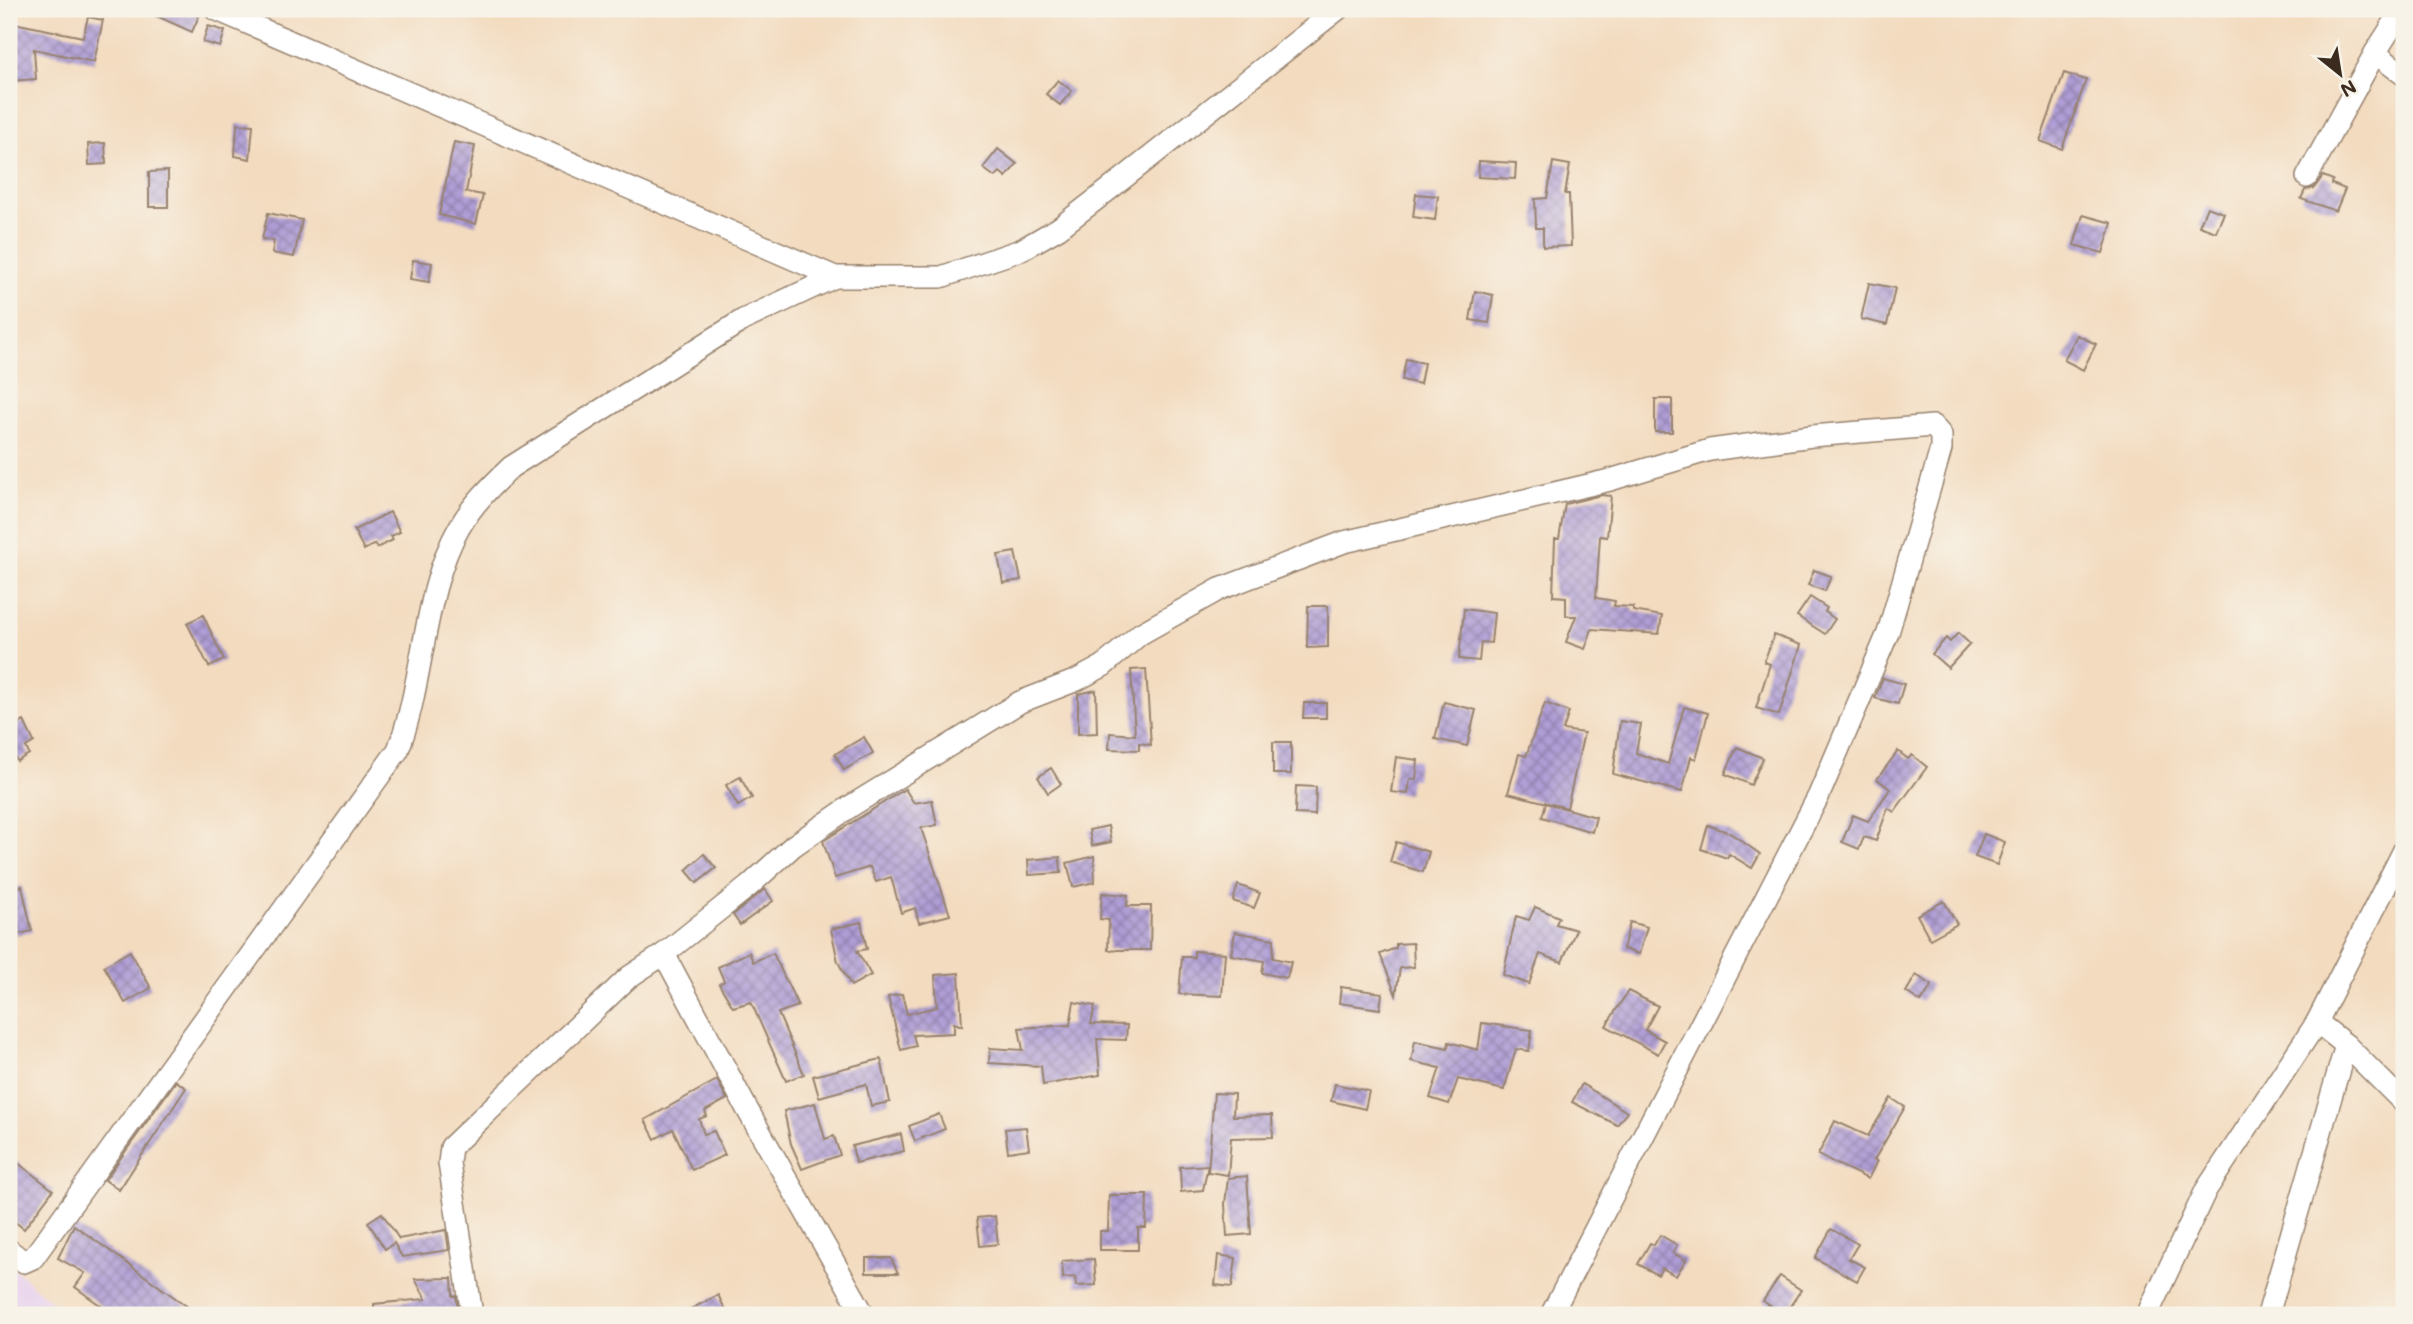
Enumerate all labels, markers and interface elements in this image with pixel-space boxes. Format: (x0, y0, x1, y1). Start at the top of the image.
north arrow (2304, 38, 2374, 108)
text: N (2336, 75, 2361, 104)

